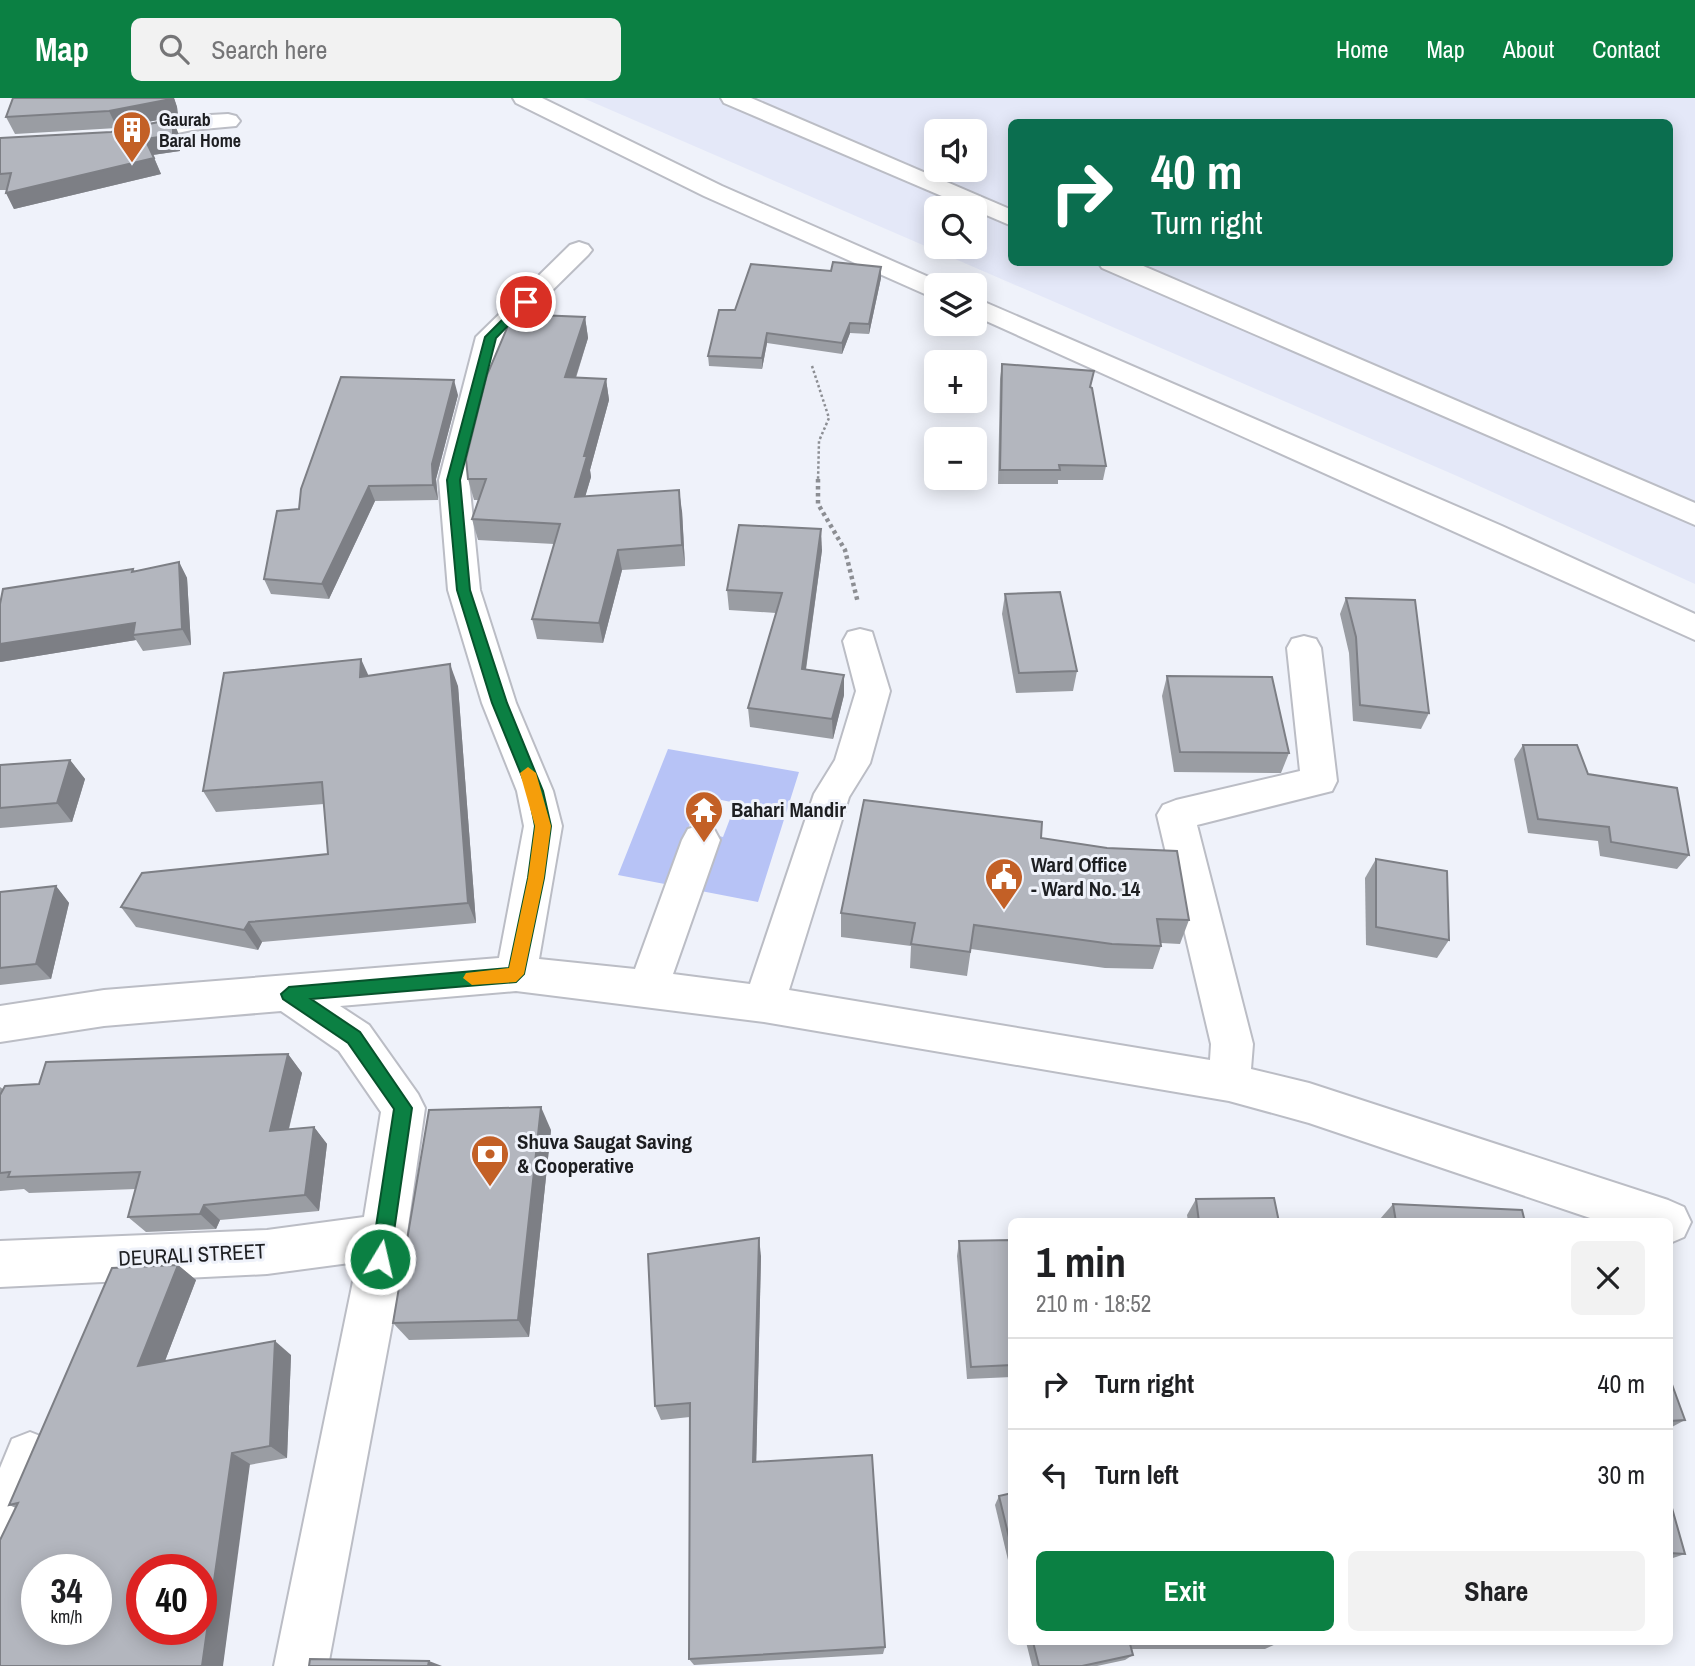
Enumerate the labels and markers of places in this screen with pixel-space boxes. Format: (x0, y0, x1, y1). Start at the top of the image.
place label: Gaurab Baral Home (159, 107, 241, 153)
building icon: Gaurab Baral Home (111, 109, 153, 164)
pin (496, 272, 556, 332)
temple icon: Bahari Mandir (683, 789, 725, 844)
place label: Bahari Mandir (731, 795, 846, 824)
place label: Ward Office - Ward No. 14 (1031, 850, 1141, 903)
public building icon: Ward Office - Ward No. 14 (983, 856, 1025, 911)
place label: Shuva Saugat Saving & Cooperative (517, 1127, 693, 1180)
bank icon: Shuva Saugat Saving & Cooperative (469, 1133, 511, 1188)

